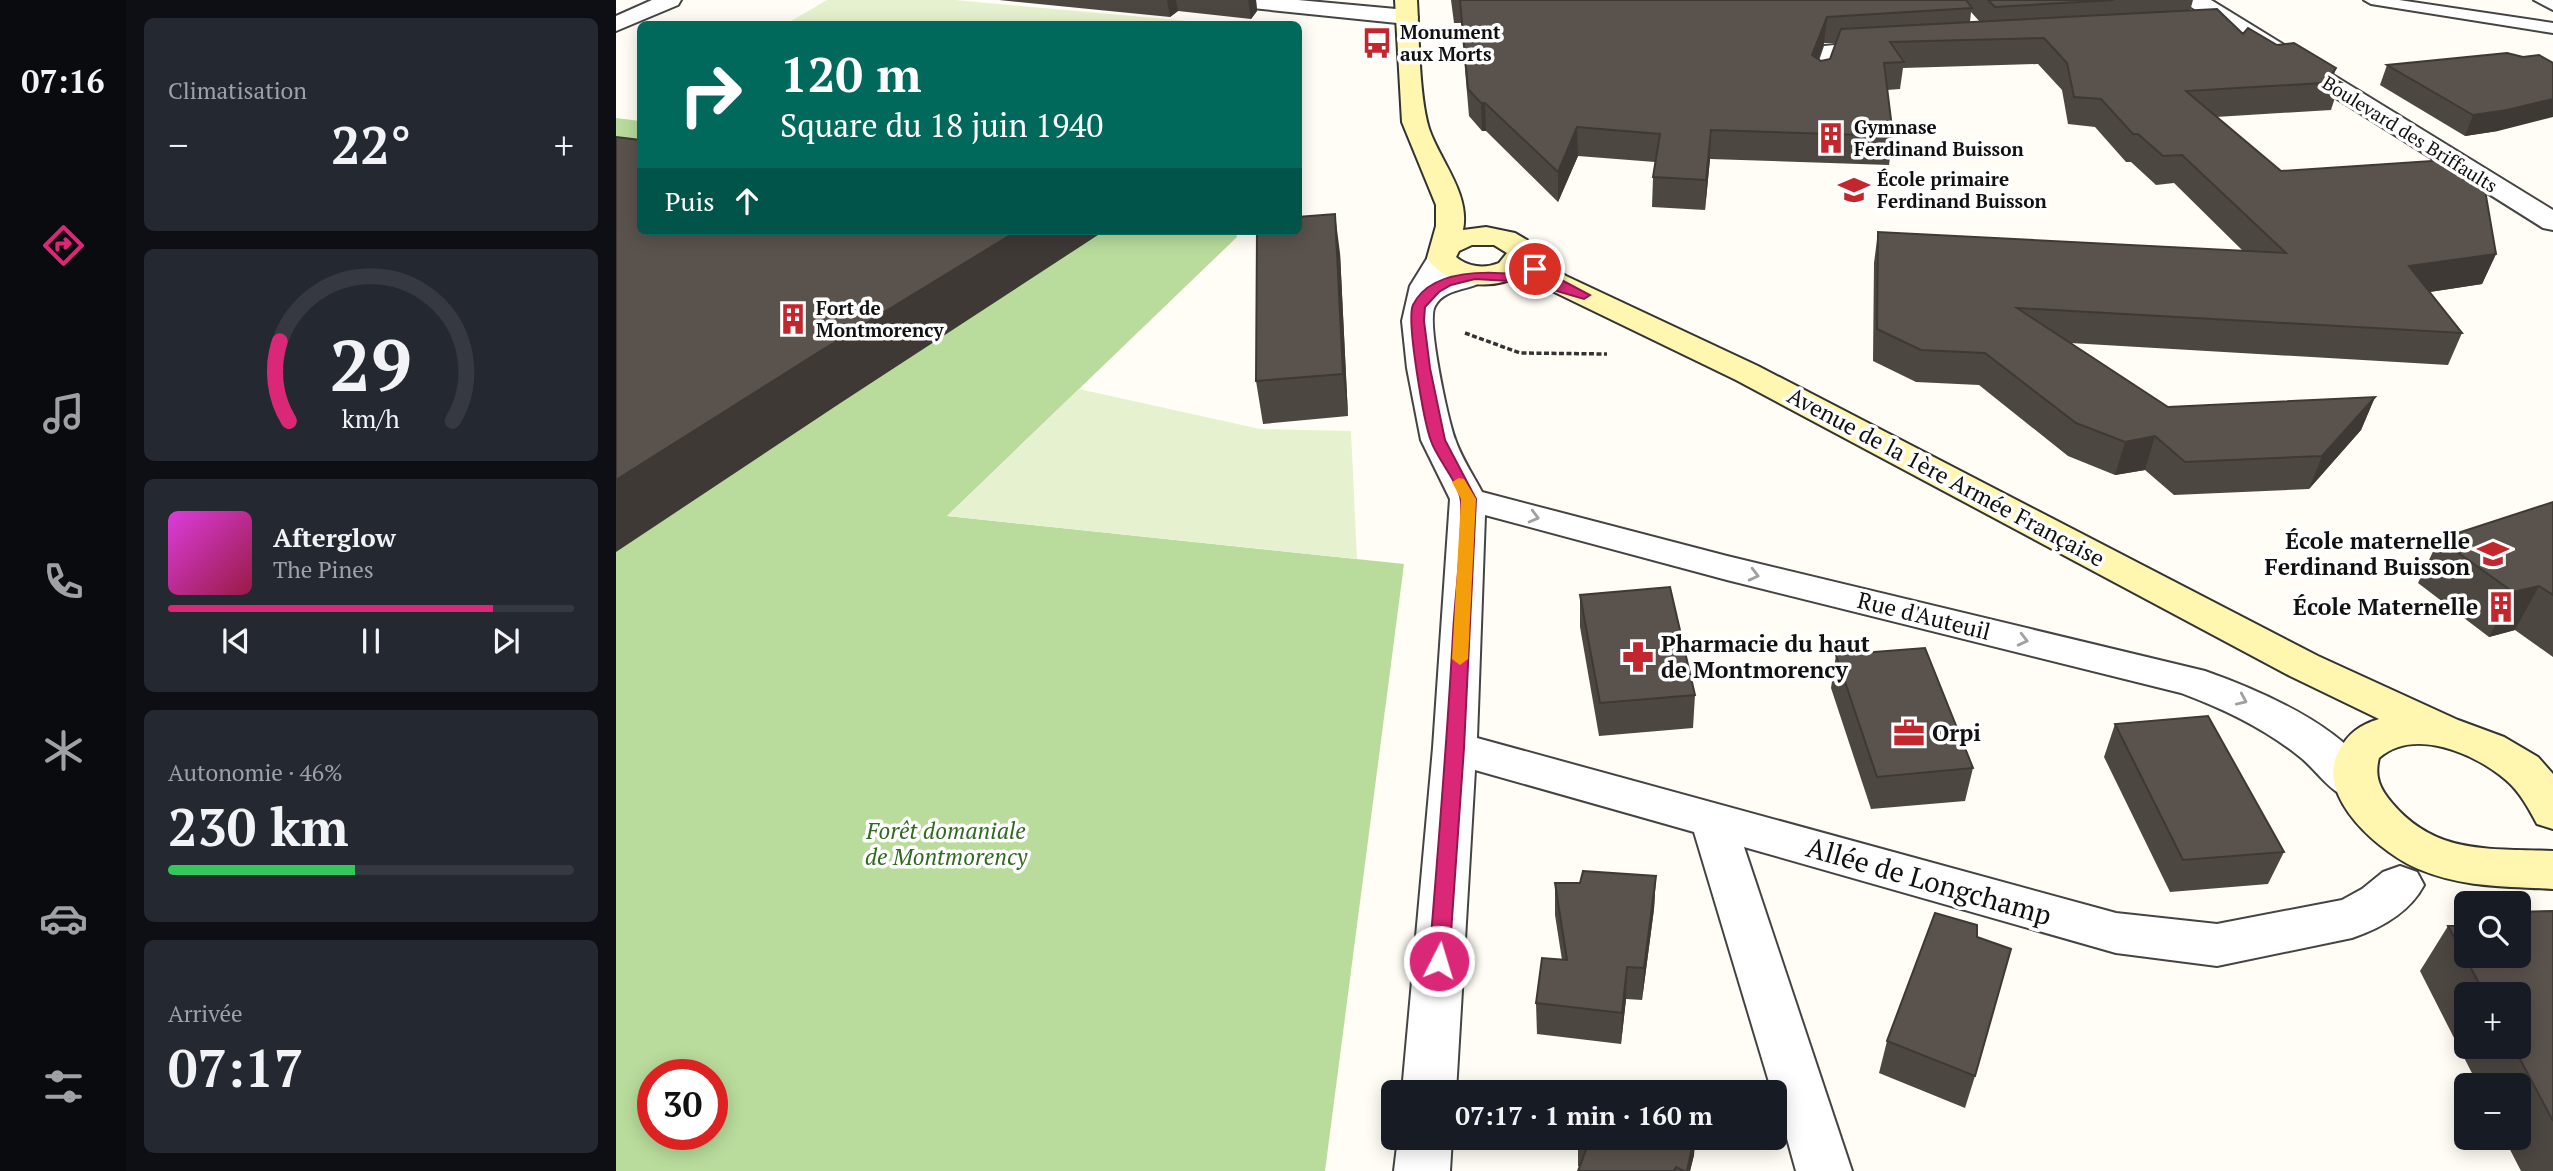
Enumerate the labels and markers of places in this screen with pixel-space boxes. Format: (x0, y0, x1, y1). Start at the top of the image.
place label: Monument aux Morts (1400, 19, 1501, 66)
bus stop icon: Monument aux Morts (1360, 26, 1394, 60)
place label: Gymnase Ferdinand Buisson (1854, 114, 2024, 161)
building icon: Gymnase Ferdinand Buisson (1814, 121, 1848, 155)
place label: École primaire Ferdinand Buisson (1877, 166, 2047, 213)
school or university icon: École primaire Ferdinand Buisson (1837, 173, 1871, 207)
pin (1505, 239, 1565, 299)
place label: Fort de Montmorency (816, 295, 944, 342)
building icon: Fort de Montmorency (776, 302, 810, 336)
place label: École maternelle Ferdinand Buisson (2265, 525, 2470, 582)
school or university icon: École maternelle Ferdinand Buisson (2476, 537, 2510, 571)
building icon: École Maternelle (2484, 590, 2518, 624)
place label: École Maternelle (2293, 591, 2478, 622)
place label: Pharmacie du haut de Montmorency (1661, 628, 1870, 685)
pharmacy icon: Pharmacie du haut de Montmorency (1621, 640, 1655, 674)
office icon: Orpi (1892, 716, 1926, 750)
place label: Orpi (1932, 717, 1981, 748)

